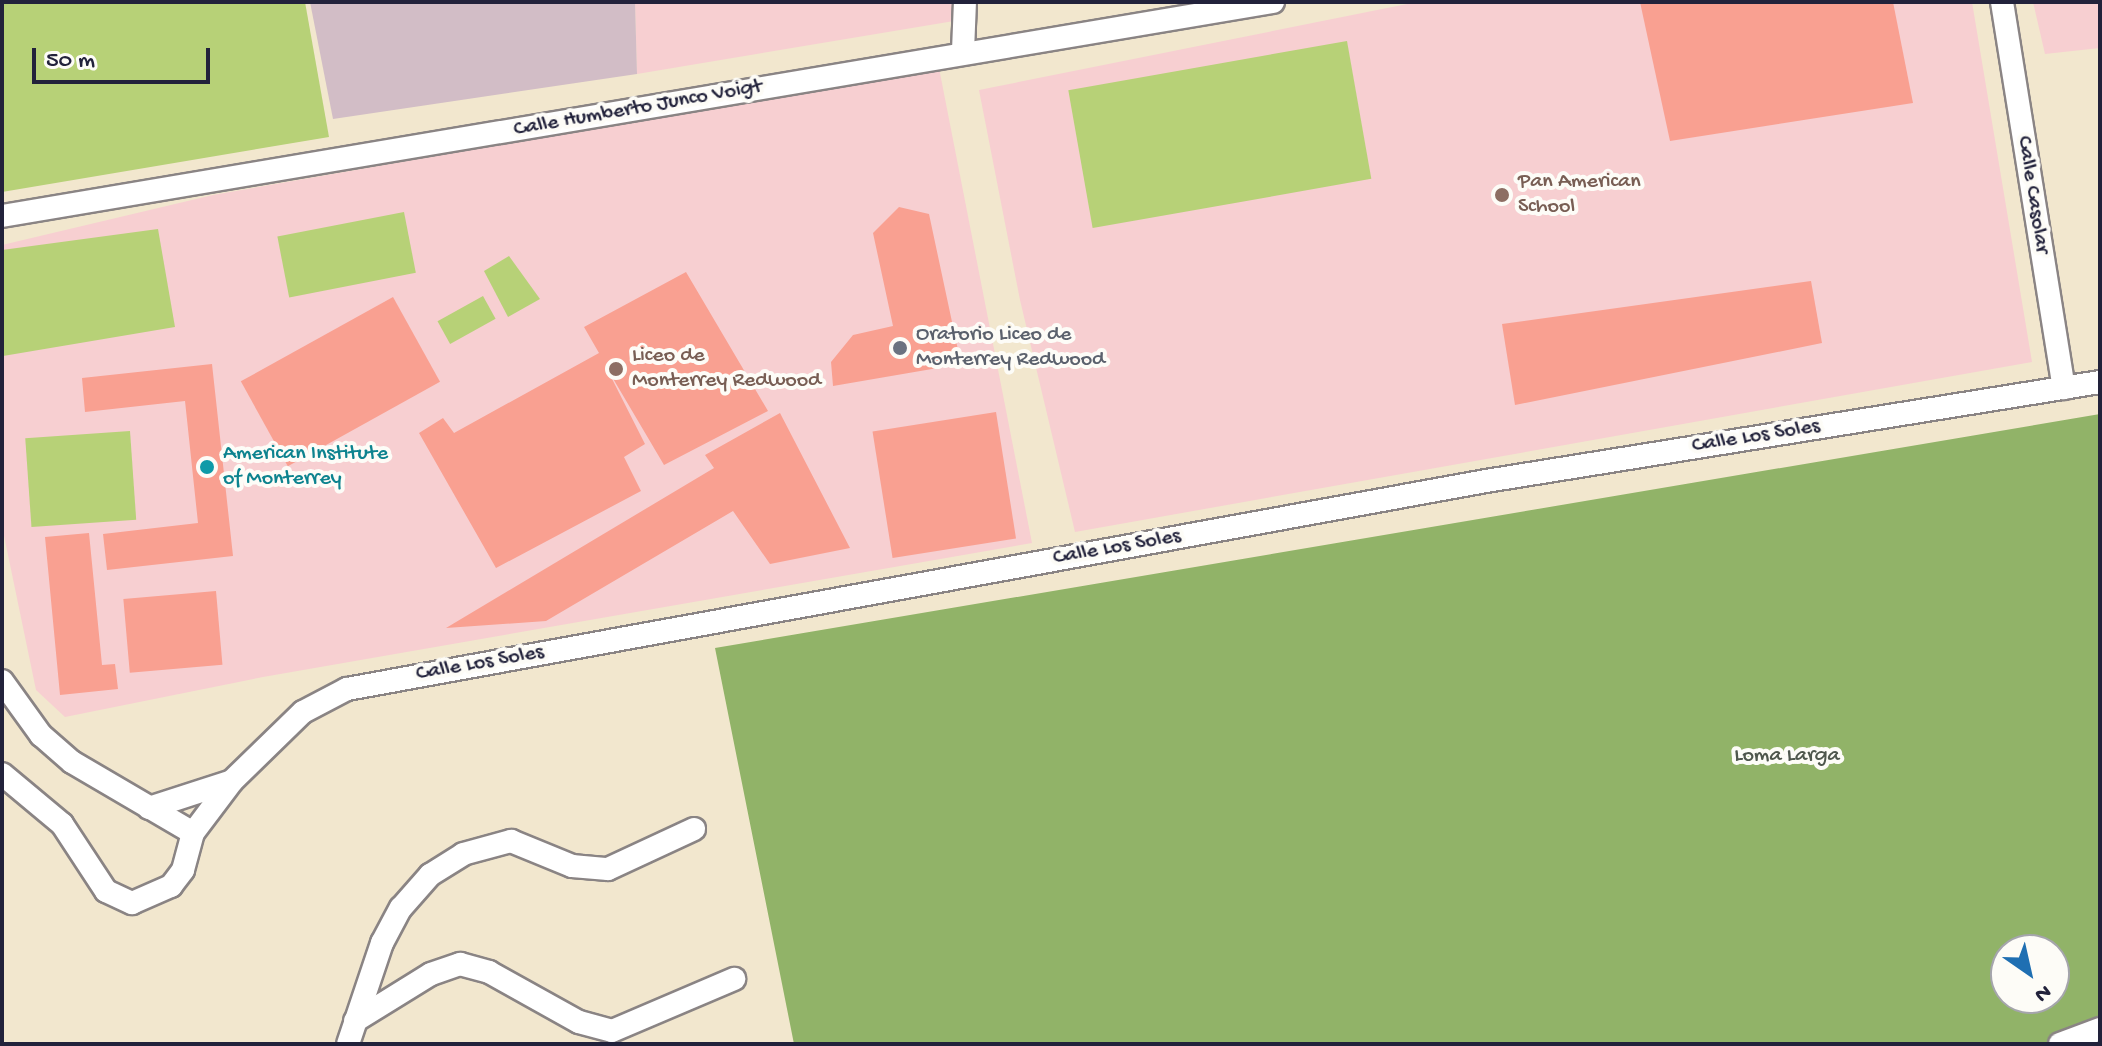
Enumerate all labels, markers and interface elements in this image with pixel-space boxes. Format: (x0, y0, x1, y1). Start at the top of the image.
scale bar (36, 32, 214, 82)
text: 50 m (46, 47, 95, 76)
street label: Calle Humberto Junco Voigt (512, 74, 764, 144)
street label: Calle Casolar (2010, 134, 2054, 256)
place label: Pan American School (1518, 169, 1641, 220)
marker: Pan American School (1493, 186, 1511, 204)
place label: Oratorio Liceo de Monterrey Redwood (916, 322, 1105, 374)
marker: Oratorio Liceo de Monterrey Redwood (891, 339, 909, 357)
place label: Liceo de Monterrey Redwood (632, 343, 821, 394)
marker: Liceo de Monterrey Redwood (607, 360, 625, 378)
street label: Calle Los Soles (1690, 414, 1822, 460)
place label: American Institute of Monterrey (223, 441, 388, 492)
marker: American Institute of Monterrey (198, 458, 216, 476)
street label: Calle Los Soles (1051, 524, 1183, 572)
street label: Calle Los Soles (414, 640, 546, 688)
park label: Loma Larga (1734, 744, 1840, 770)
north arrow (1990, 934, 2070, 1014)
text: N (2029, 977, 2056, 1007)

